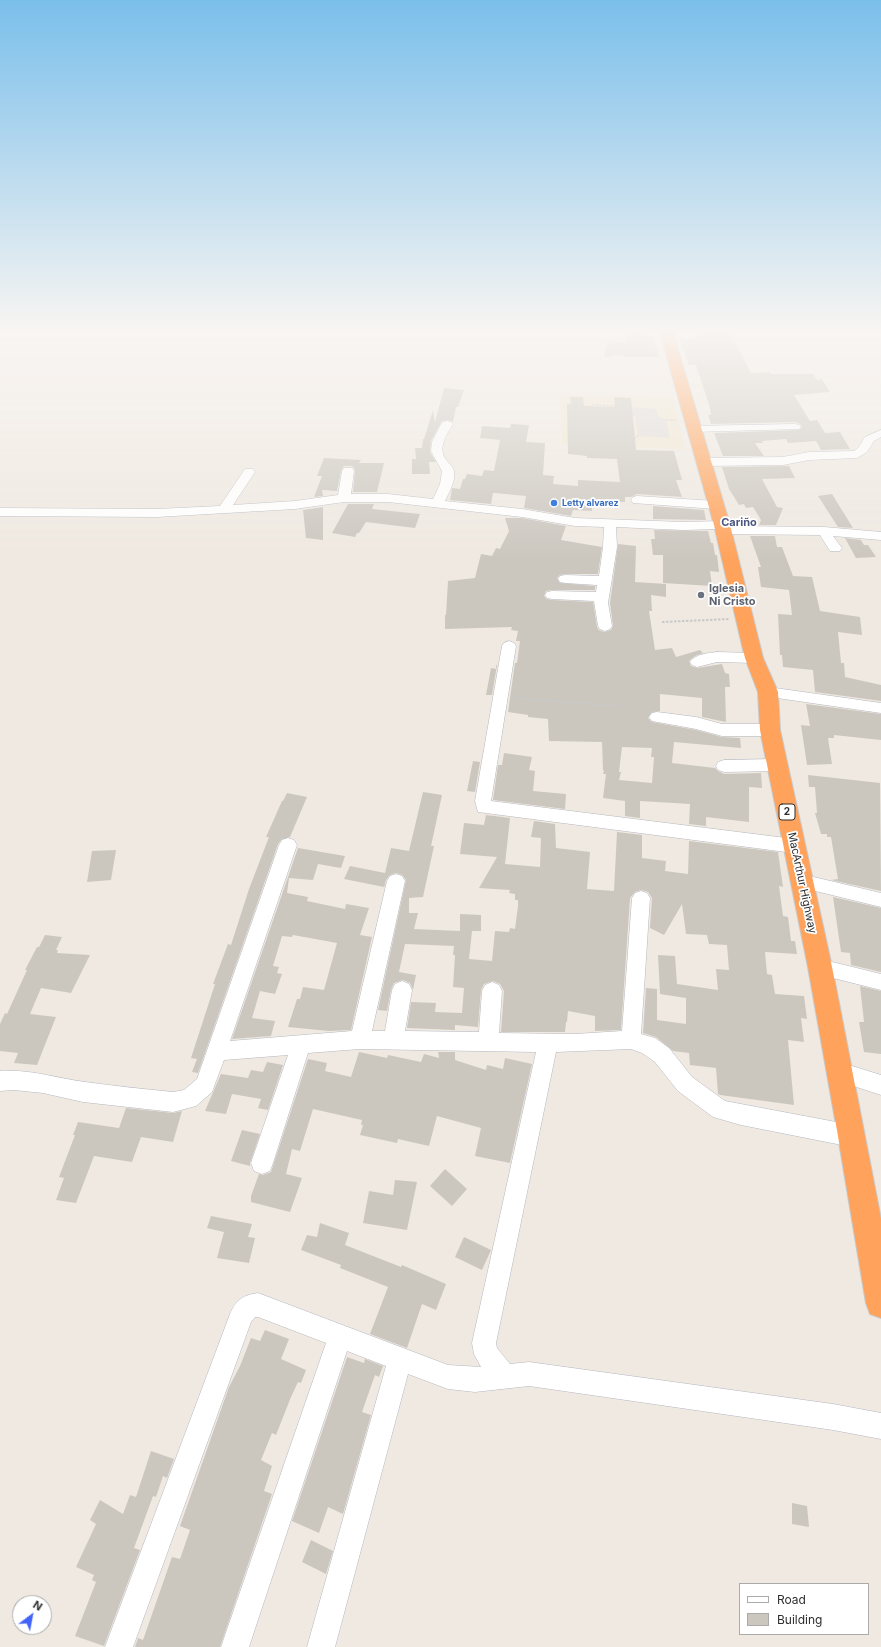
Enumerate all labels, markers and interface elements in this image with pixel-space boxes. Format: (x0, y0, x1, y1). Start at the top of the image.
marker: Letty alvarez (549, 498, 559, 508)
place label: Letty alvarez (562, 498, 619, 508)
district label: Cariño (721, 516, 757, 530)
place label: Iglesia Ni Cristo (709, 582, 755, 608)
marker: Iglesia Ni Cristo (696, 590, 706, 600)
road number: 2 (779, 804, 795, 820)
street label: MacArthur Highway (785, 831, 819, 935)
legend (739, 1583, 869, 1635)
text: Road (777, 1592, 806, 1607)
north arrow (12, 1595, 52, 1635)
text: N (31, 1598, 45, 1614)
text: Building (777, 1612, 822, 1627)

